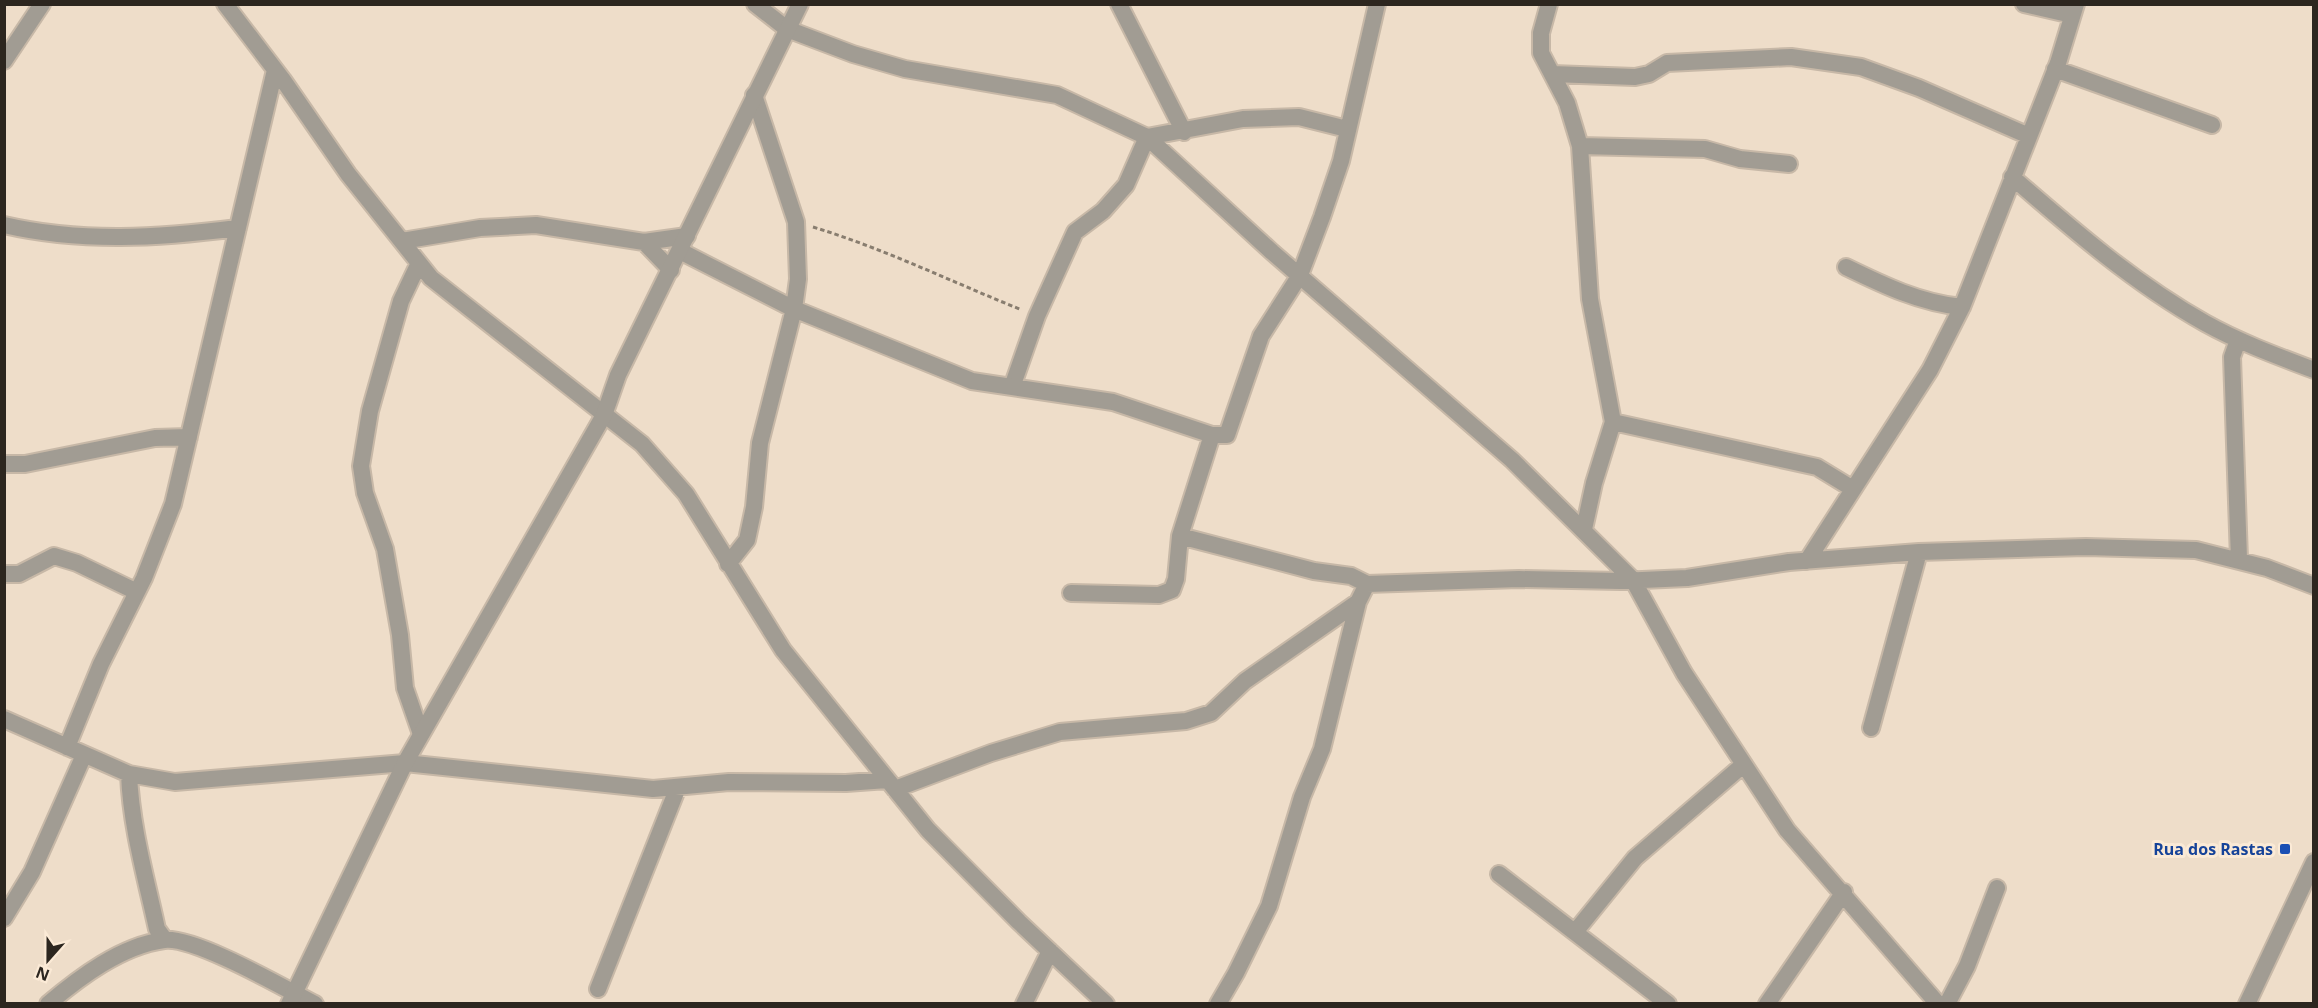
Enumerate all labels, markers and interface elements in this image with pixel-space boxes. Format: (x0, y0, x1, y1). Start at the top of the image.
place label: Rua dos Rastas (2153, 838, 2273, 860)
marker: Rua dos Rastas (2278, 842, 2292, 856)
north arrow (18, 930, 78, 990)
text: N (33, 961, 53, 987)

